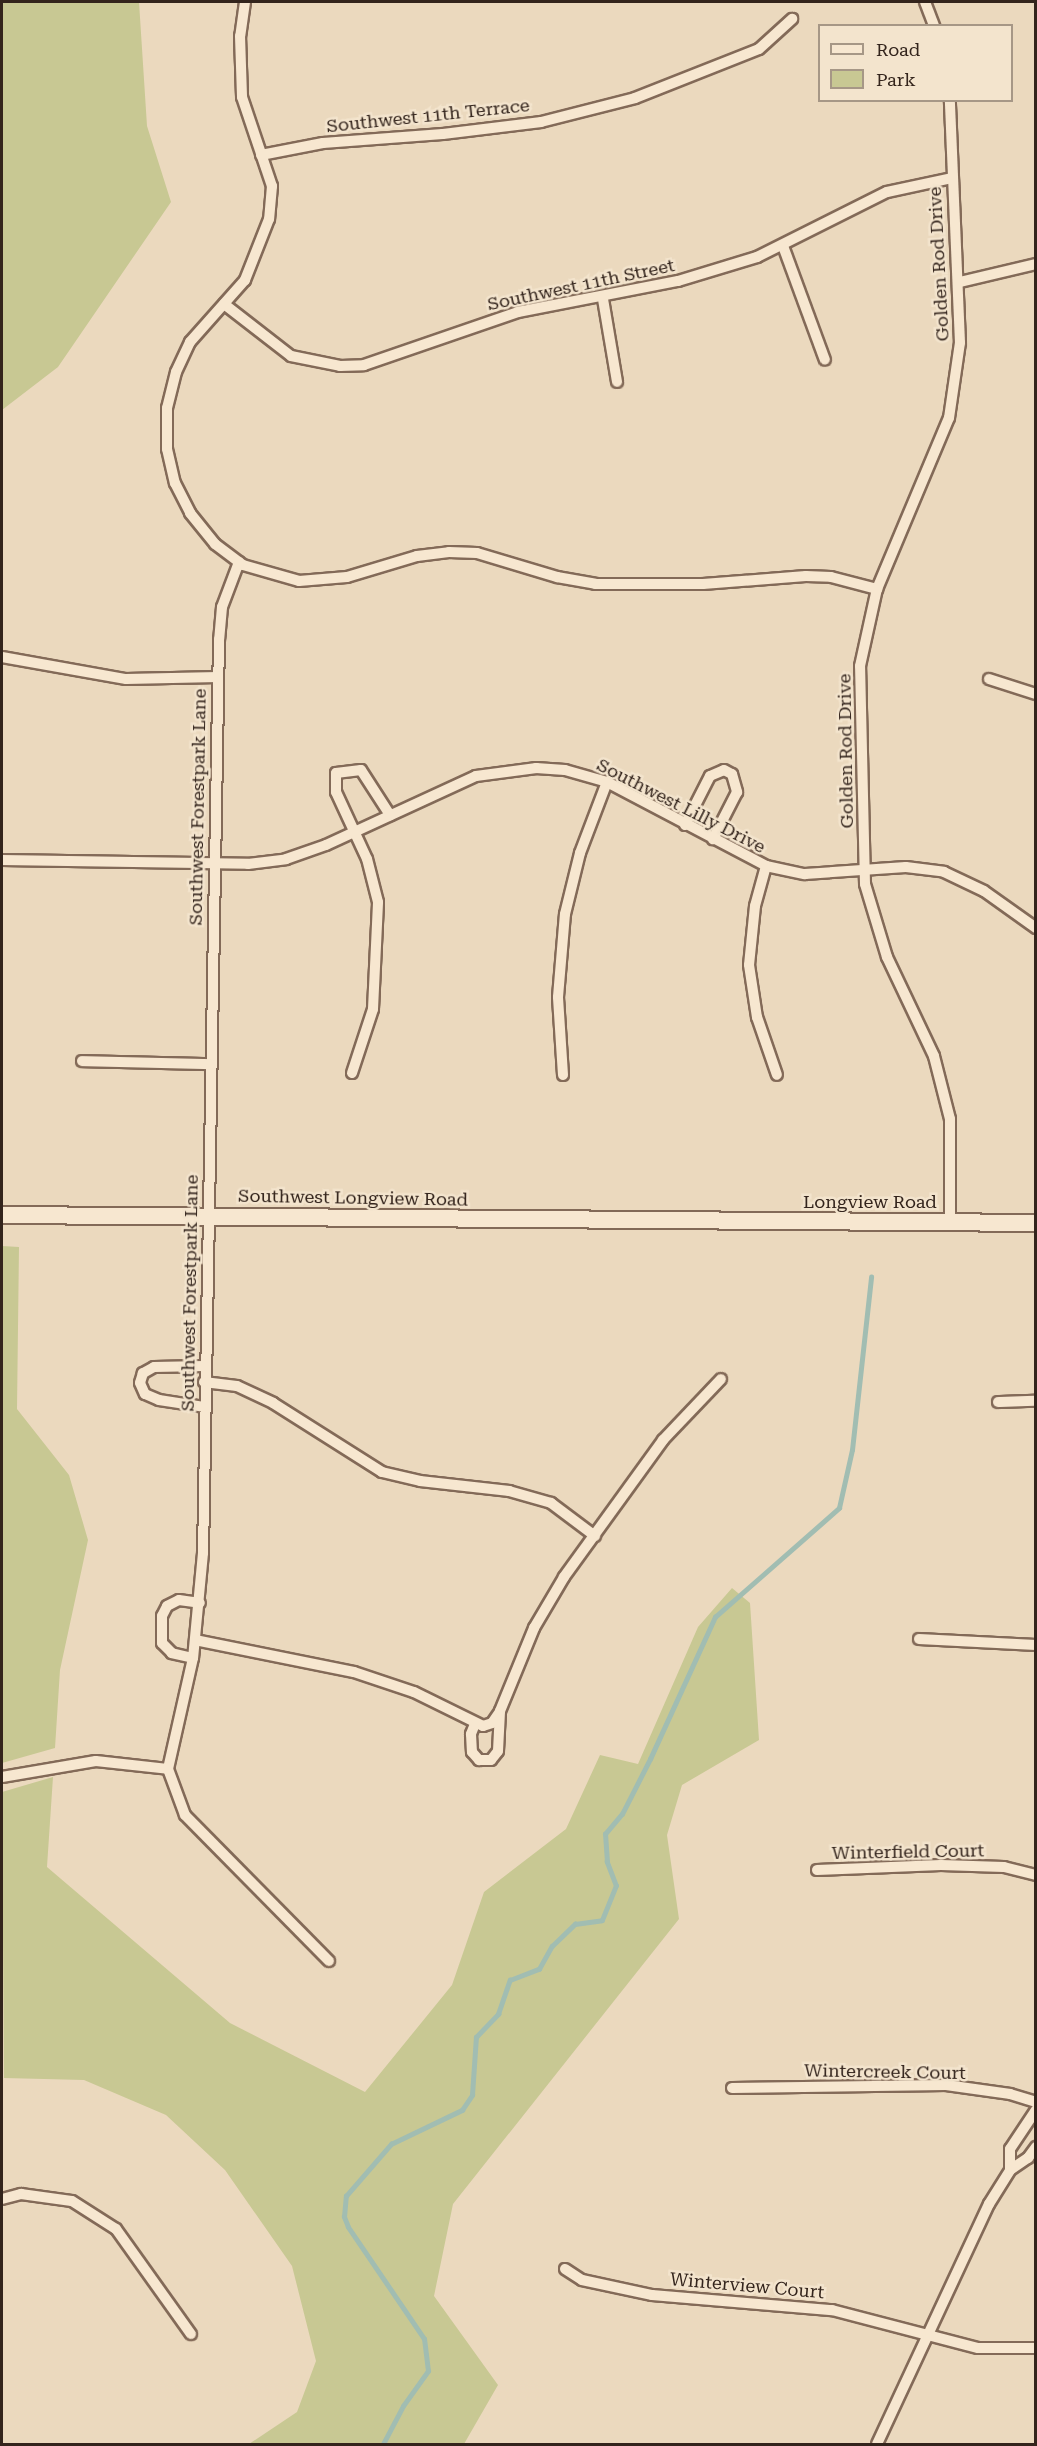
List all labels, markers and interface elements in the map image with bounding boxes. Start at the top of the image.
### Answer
legend [818,24,1013,102]
text: Road [876,39,920,60]
text: Park [876,69,916,90]
street label: Southwest 11th Terrace [325,95,531,137]
street label: Golden Rod Drive [924,186,954,342]
street label: Southwest 11th Street [485,255,677,315]
street label: Golden Rod Drive [834,673,858,829]
street label: Southwest Forestpark Lane [185,688,211,926]
street label: Southwest Lilly Drive [593,754,769,858]
street label: Southwest Forestpark Lane [177,1174,203,1412]
street label: Southwest Longview Road [238,1185,468,1211]
street label: Longview Road [803,1191,937,1213]
street label: Winterfield Court [832,1840,984,1864]
street label: Wintercreek Court [804,2060,966,2084]
street label: Winterview Court [669,2268,825,2304]

